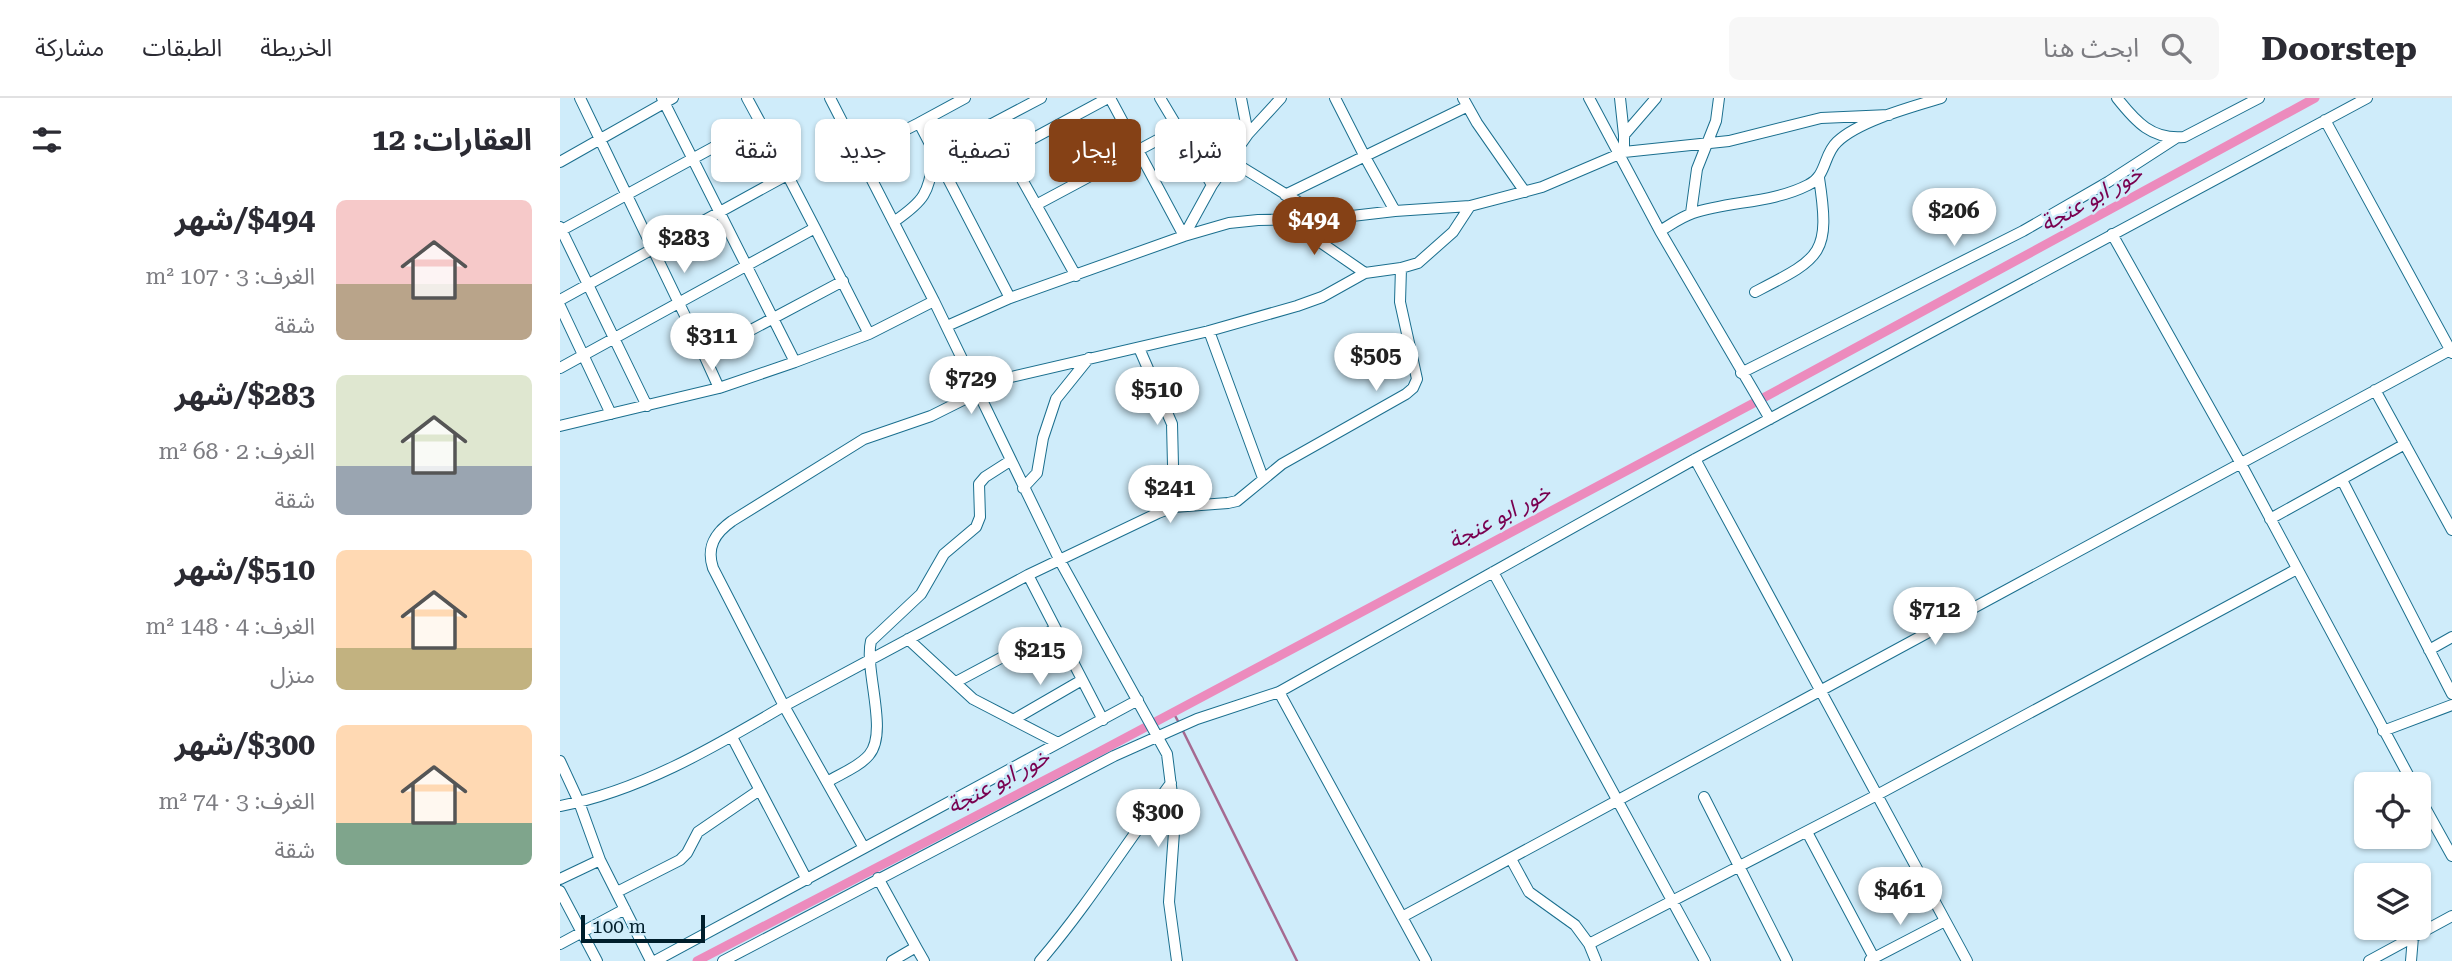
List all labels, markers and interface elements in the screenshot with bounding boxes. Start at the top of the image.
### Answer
search box [1729,17,2219,80]
icon: search [2157,29,2195,67]
text: Doorstep [2261,29,2417,68]
text: ابحث هنا [2043,33,2139,63]
text: مشاركة [35,34,104,62]
text: الطبقات [142,34,222,62]
text: الخريطة [260,34,332,62]
chip: شقة [711,119,801,182]
chip: جديد [815,119,910,182]
chip: تصفية [924,119,1035,182]
chip: إيجار [1049,119,1141,182]
chip: شراء [1155,119,1246,182]
icon: filters [28,121,66,159]
text: العقارات: 12 [372,122,532,157]
water label: خور ابو عنجة [2036,159,2147,237]
pin: $206 [1913,188,1995,248]
text: $206 [1928,197,1980,224]
pin: $494 [1273,198,1355,257]
text: $494/شهر [175,202,315,237]
text: $494 [1288,206,1340,233]
pin: $283 [643,216,725,275]
text: $283 [658,224,710,251]
icon: home [392,228,476,312]
text: الغرف: 3 · 107 m² [146,263,315,290]
text: شقة [274,312,315,339]
pin: $311 [671,314,753,373]
text: $311 [686,322,738,349]
pin: $505 [1335,334,1417,393]
text: $505 [1350,342,1402,369]
pin: $729 [930,356,1012,416]
text: $729 [945,365,997,392]
pin: $510 [1116,368,1198,427]
text: $510 [1131,376,1183,403]
text: $283/شهر [175,377,315,412]
icon: home [392,403,476,487]
text: الغرف: 2 · 68 m² [158,438,315,465]
pin: $241 [1129,466,1211,525]
text: $241 [1144,474,1196,501]
water label: خور ابو عنجة [1443,478,1556,555]
text: شقة [274,487,315,514]
text: $510/شهر [175,552,315,587]
icon: home [392,578,476,662]
pin: $712 [1894,588,1976,647]
text: $712 [1909,596,1961,623]
text: الغرف: 4 · 148 m² [146,613,315,640]
pin: $215 [999,628,1081,687]
text: $215 [1014,636,1066,663]
text: منزل [270,662,315,689]
text: $300/شهر [175,727,315,762]
water label: خور ابو عنجة [942,743,1055,820]
icon: home [392,753,476,837]
map controls [2354,772,2431,940]
button: locate [2354,772,2431,849]
text: الغرف: 3 · 74 m² [158,788,315,815]
pin: $300 [1117,790,1199,849]
text: $300 [1132,798,1184,825]
text: شقة [274,837,315,864]
button: layers [2354,863,2431,940]
pin: $461 [1859,868,1941,927]
text: $461 [1874,876,1926,903]
scale bar [581,912,705,944]
text: 100 m [592,915,646,938]

